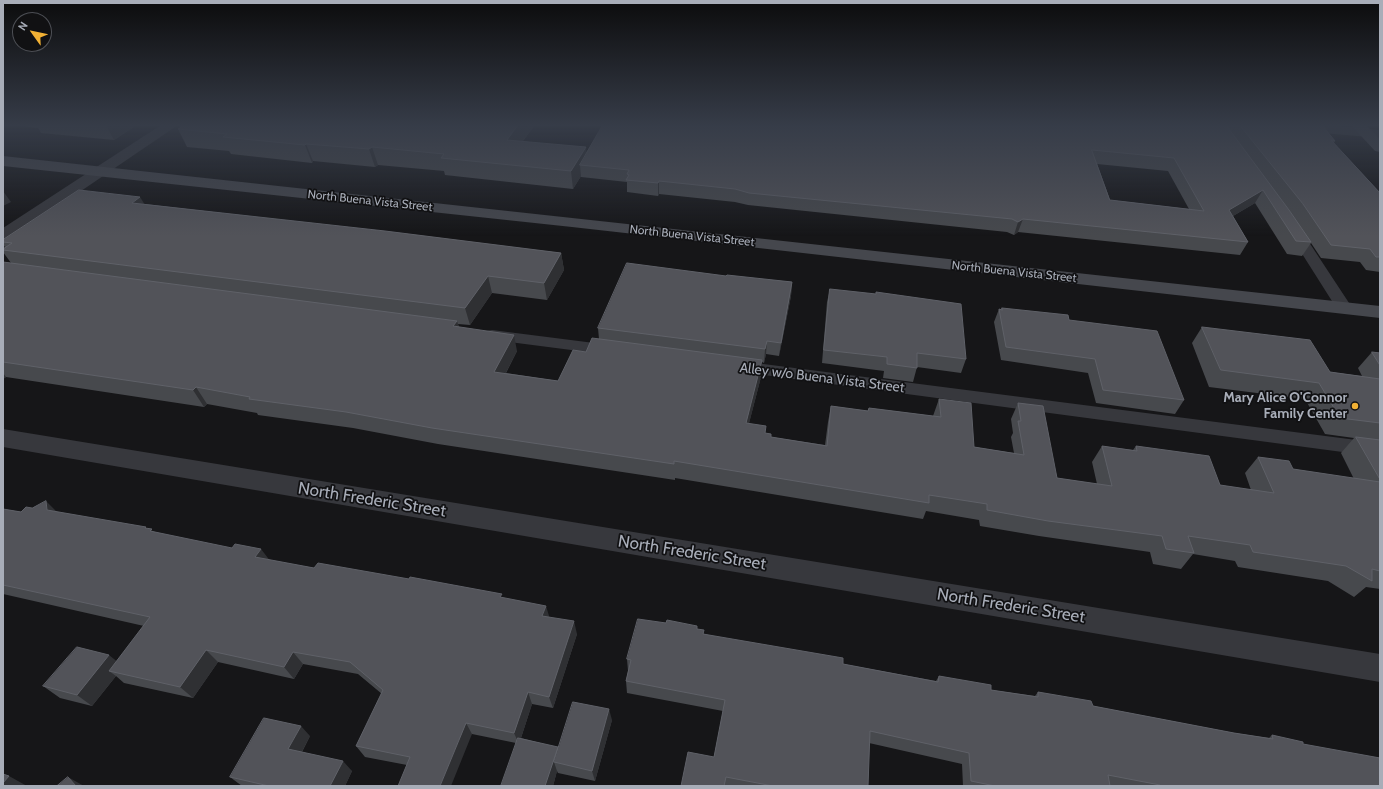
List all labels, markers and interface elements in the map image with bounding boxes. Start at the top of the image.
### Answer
north arrow [12,12,52,52]
text: N [15,19,31,33]
street label: North Buena Vista Street [307,187,433,215]
street label: North Buena Vista Street [629,222,755,250]
street label: North Buena Vista Street [951,258,1077,286]
street label: Alley w/o Buena Vista Street [739,360,905,396]
place label: Mary Alice O'Connor Family Center [1223,390,1347,422]
marker: Mary Alice O'Connor Family Center [1350,401,1360,411]
street label: North Frederic Street [297,478,447,522]
street label: North Frederic Street [617,531,767,575]
street label: North Frederic Street [936,584,1086,628]

